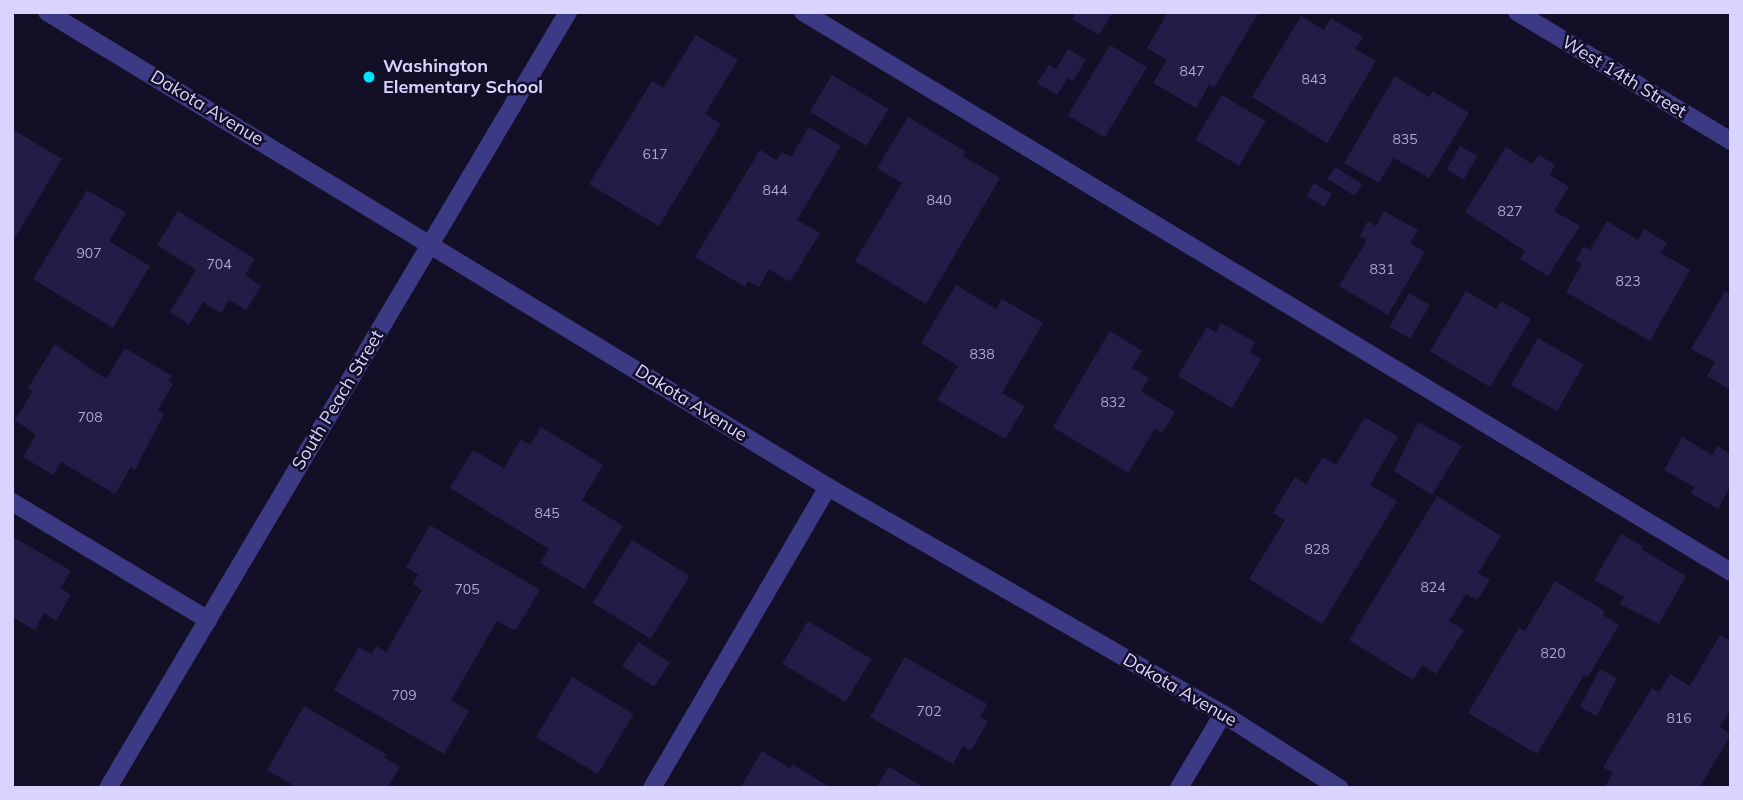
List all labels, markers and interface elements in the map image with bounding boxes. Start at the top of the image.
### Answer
street label: West 14th Street [1558,31,1690,123]
place label: Washington Elementary School [383,56,543,98]
house number: 847 [1179,63,1205,79]
street label: Dakota Avenue [147,66,267,150]
marker: Washington Elementary School [361,69,377,85]
house number: 843 [1301,71,1327,87]
house number: 835 [1392,131,1418,147]
house number: 617 [642,146,668,162]
house number: 844 [762,182,788,198]
house number: 840 [926,192,952,208]
house number: 827 [1497,203,1523,219]
house number: 907 [76,245,102,261]
house number: 704 [206,256,232,272]
house number: 831 [1369,261,1395,277]
house number: 823 [1615,273,1641,289]
street label: South Peach Street [288,326,388,474]
house number: 838 [969,346,995,362]
street label: Dakota Avenue [631,360,751,446]
house number: 832 [1100,394,1126,410]
house number: 708 [77,409,103,425]
house number: 845 [534,505,560,521]
house number: 828 [1304,541,1330,557]
house number: 824 [1420,579,1446,595]
house number: 705 [454,581,480,597]
house number: 820 [1540,645,1566,661]
street label: Dakota Avenue [1119,649,1241,731]
house number: 709 [391,687,417,703]
house number: 702 [916,703,942,719]
house number: 816 [1666,710,1692,726]

